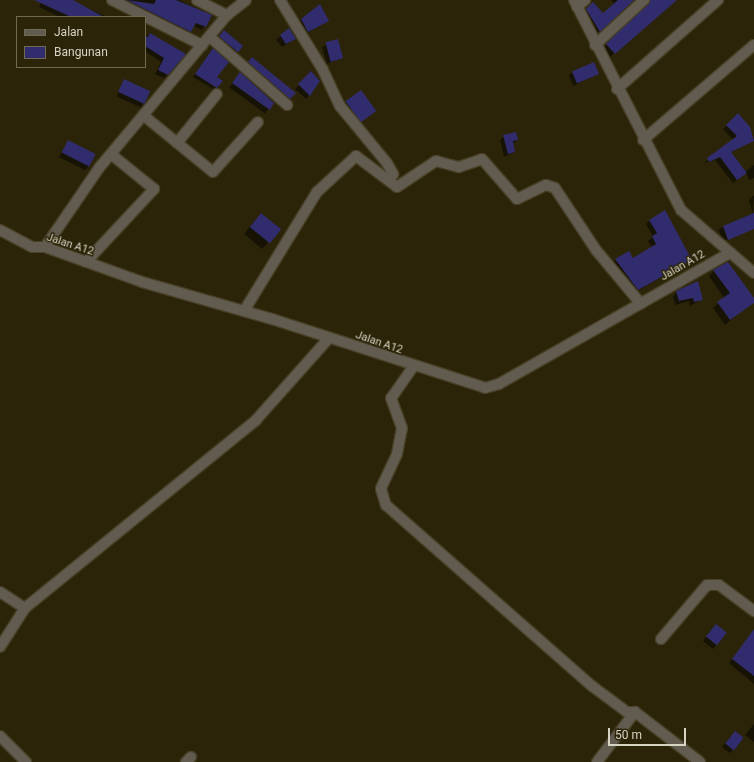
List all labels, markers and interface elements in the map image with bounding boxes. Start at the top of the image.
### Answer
legend [16,16,146,68]
text: Jalan [54,25,83,39]
text: Bangunan [54,45,108,59]
street label: Jalan A12 [45,231,95,259]
street label: Jalan A12 [658,248,708,284]
street label: Jalan A12 [354,329,404,357]
scale bar [610,720,688,746]
text: 50 m [615,728,642,742]

